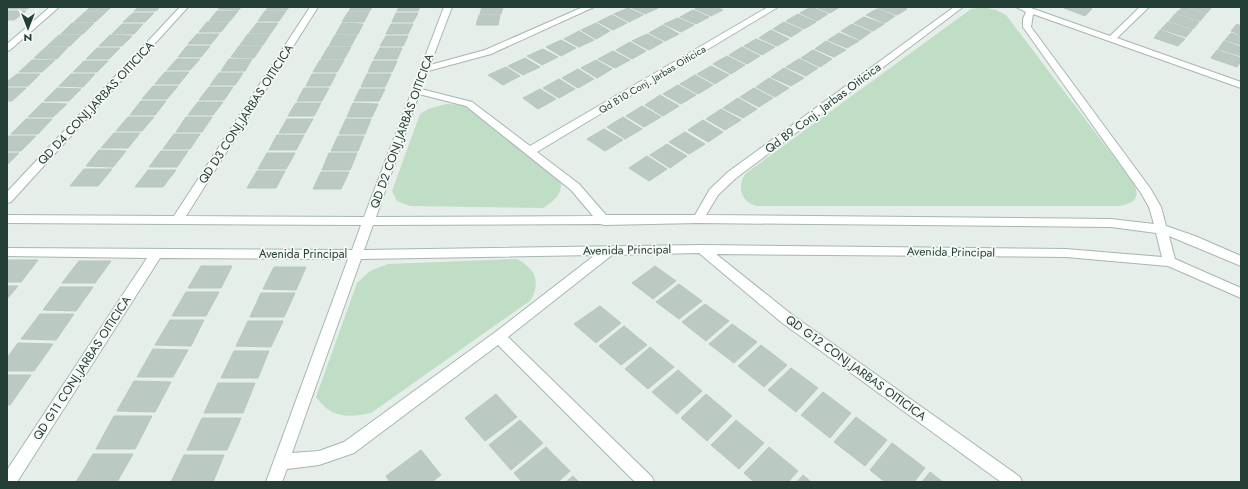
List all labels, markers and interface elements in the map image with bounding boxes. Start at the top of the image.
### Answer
north arrow [8,8,48,48]
text: N [24,30,32,46]
street label: QD D4 CONJ.JARBAS OITICICA [34,37,158,169]
street label: QD D3 CONJ.JARBAS OITICICA [194,41,298,187]
street label: Qd B10 Conj. Jarbas Oiticica [596,41,709,117]
street label: QD D2 CONJ.JARBAS OITICICA [366,51,438,211]
street label: Qd B9 Conj. Jarbas Oiticica [761,58,885,158]
street label: Avenida Principal [583,240,671,260]
street label: Avenida Principal [907,242,995,262]
street label: Avenida Principal [259,245,347,263]
street label: QD G11 CONJ.JARBAS OITICICA [29,292,136,444]
street label: QD G12 CONJ.JARBAS OITICICA [782,311,930,425]

